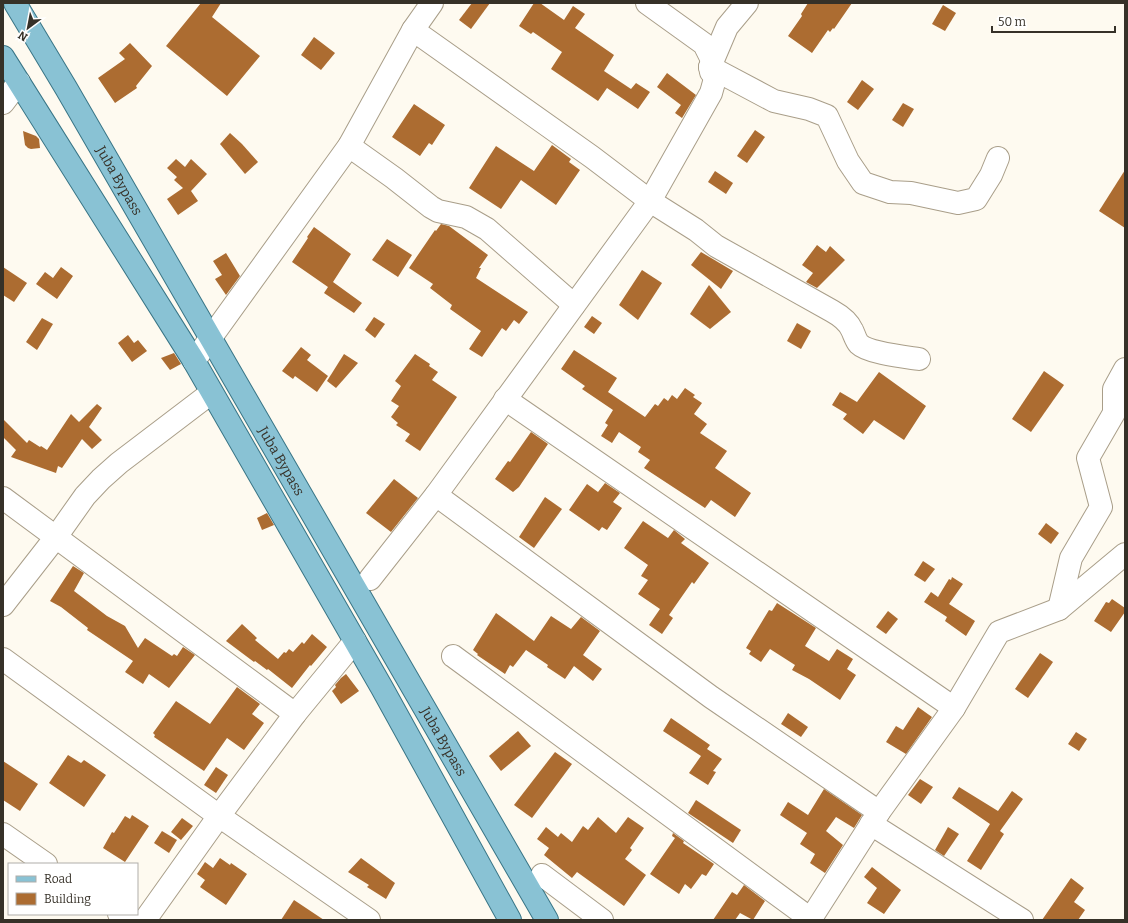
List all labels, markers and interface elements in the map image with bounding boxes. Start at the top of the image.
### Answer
north arrow [8,8,48,48]
scale bar [992,8,1115,34]
text: 50 m [998,15,1027,29]
text: N [15,28,30,44]
street label: Juba Bypass [92,142,146,218]
street label: Juba Bypass [254,422,308,499]
street label: Juba Bypass [417,703,470,779]
legend [8,863,138,915]
text: Road [44,872,72,886]
text: Building [44,892,91,906]

